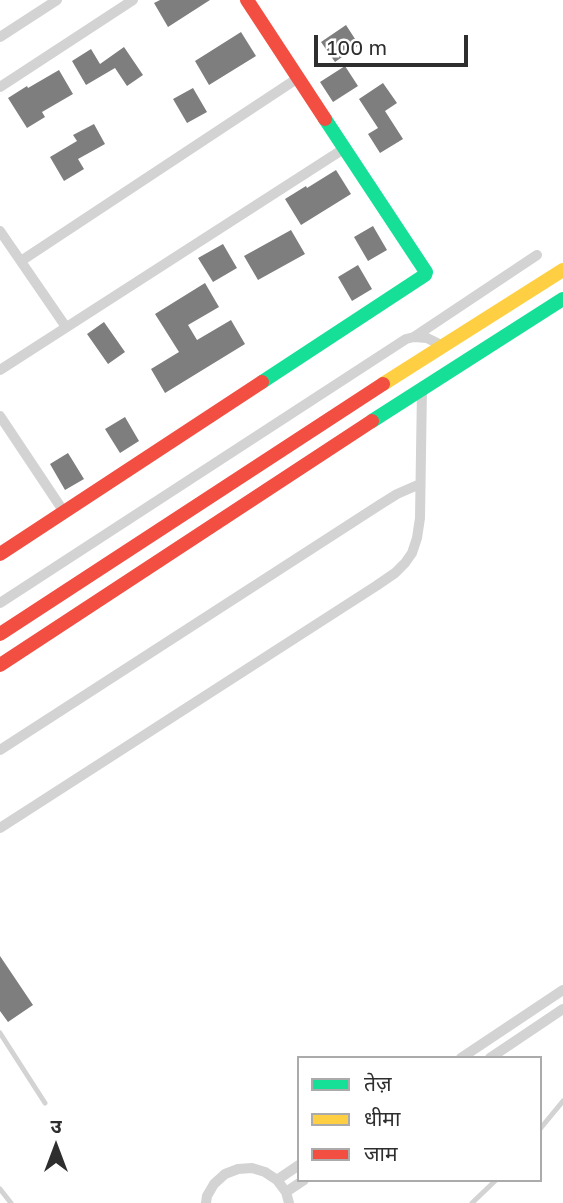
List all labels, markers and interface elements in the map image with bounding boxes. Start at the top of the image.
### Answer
scale bar [318,21,472,65]
text: 100 m [327,34,387,60]
legend [297,1056,542,1182]
text: तेज़ [364,1070,392,1096]
text: धीमा [364,1105,400,1131]
north arrow [21,1112,91,1182]
text: उ [50,1114,62,1137]
text: जाम [364,1140,398,1166]

